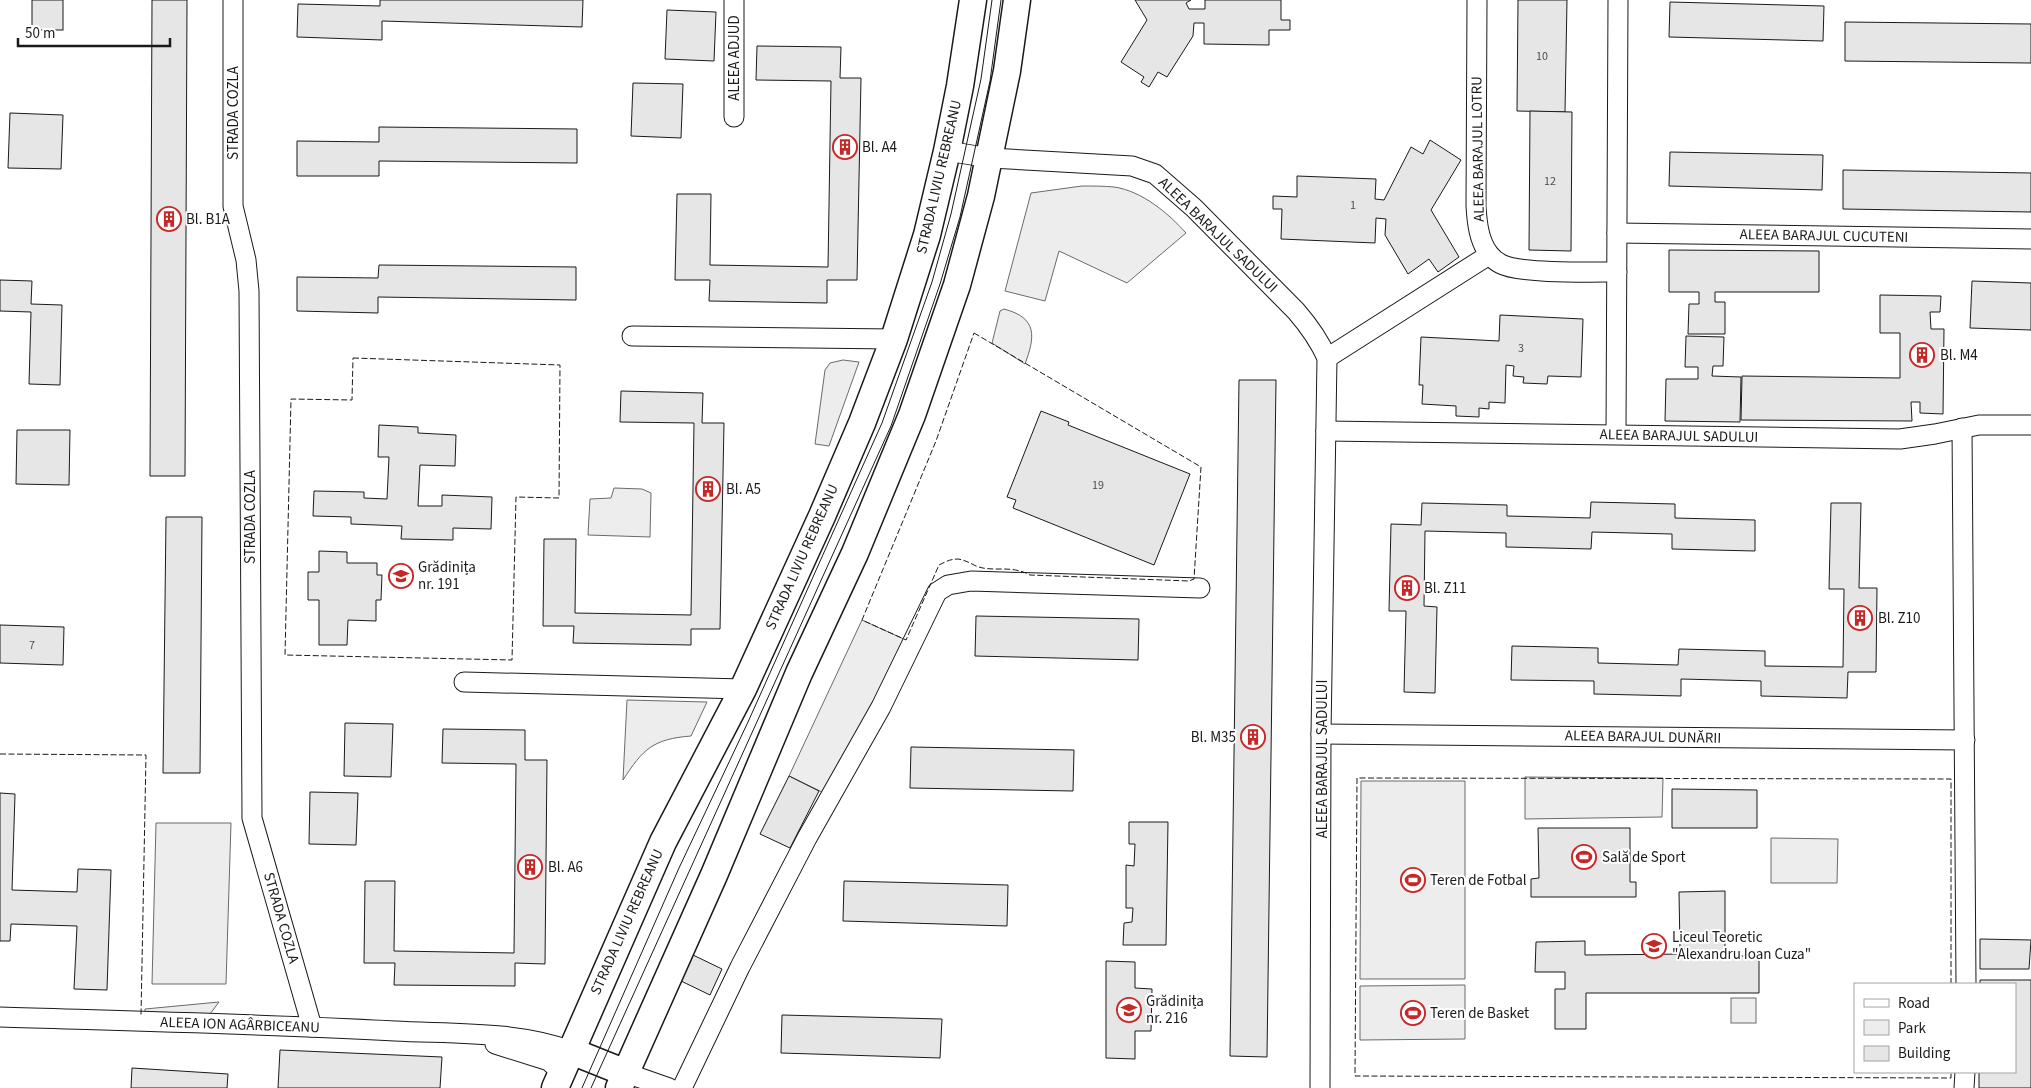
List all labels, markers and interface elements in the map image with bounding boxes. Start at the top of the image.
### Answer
scale bar [18,15,170,47]
street label: ALEEA ADJUD [724,15,745,101]
text: 50 m [25,23,55,44]
house number: 10 [1536,48,1548,65]
street label: STRADA COZLA [223,65,244,160]
street label: ALEEA BARAJUL LOTRU [1466,76,1490,222]
street label: STRADA LIVIU REBREANU [911,98,967,256]
building icon: Bl. A4 [832,134,858,160]
place label: Bl. A4 [862,137,898,158]
street label: ALEEA BARAJUL SADULUI [1154,172,1282,298]
house number: 12 [1544,173,1556,190]
house number: 1 [1350,197,1356,214]
building icon: Bl. B1A [156,206,182,232]
place label: Bl. B1A [186,209,231,230]
street label: ALEEA BARAJUL CUCUTENI [1739,224,1909,248]
house number: 3 [1518,340,1524,357]
building icon: Bl. M4 [1909,342,1935,368]
place label: Bl. M4 [1940,345,1978,366]
street label: ALEEA BARAJUL SADULUI [1599,424,1759,448]
street label: STRADA COZLA [240,469,261,564]
building icon: Bl. A5 [695,476,721,502]
house number: 19 [1092,477,1104,494]
place label: Bl. A5 [726,479,761,500]
street label: STRADA LIVIU REBREANU [760,481,844,633]
place label: Grădinița nr. 191 [418,557,476,595]
school or university icon: Grădinița nr. 191 [388,563,414,589]
building icon: Bl. Z11 [1394,575,1420,601]
place label: Bl. Z11 [1424,578,1466,599]
building icon: Bl. Z10 [1847,605,1873,631]
place label: Bl. Z10 [1878,608,1920,629]
house number: 7 [29,637,35,654]
street label: ALEEA BARAJUL SADULUI [1312,680,1333,838]
building icon: Bl. M35 [1240,724,1266,750]
street label: ALEEA BARAJUL DUNĂRII [1565,725,1721,749]
place label: Bl. M35 [1191,727,1236,748]
sports icon: Sală de Sport [1571,844,1597,870]
street label: STRADA LIVIU REBREANU [585,846,669,998]
place label: Sală de Sport [1602,847,1685,868]
building icon: Bl. A6 [517,854,543,880]
place label: Bl. A6 [548,857,583,878]
sports icon: Teren de Fotbal [1400,867,1426,893]
street label: STRADA COZLA [258,870,304,967]
place label: Teren de Fotbal [1430,870,1527,891]
place label: Liceul Teoretic "Alexandru Ioan Cuza" [1672,927,1811,965]
school or university icon: Liceul Teoretic "Alexandru Ioan Cuza" [1641,933,1667,959]
legend [1854,983,2016,1073]
place label: Grădinița nr. 216 [1146,991,1204,1029]
text: Road [1898,993,1930,1014]
school or university icon: Grădinița nr. 216 [1116,997,1142,1023]
sports icon: Teren de Basket [1400,1000,1426,1026]
place label: Teren de Basket [1430,1003,1529,1024]
street label: ALEEA ION AGÂRBICEANU [160,1012,320,1038]
text: Park [1898,1018,1927,1039]
text: Building [1898,1043,1951,1064]

